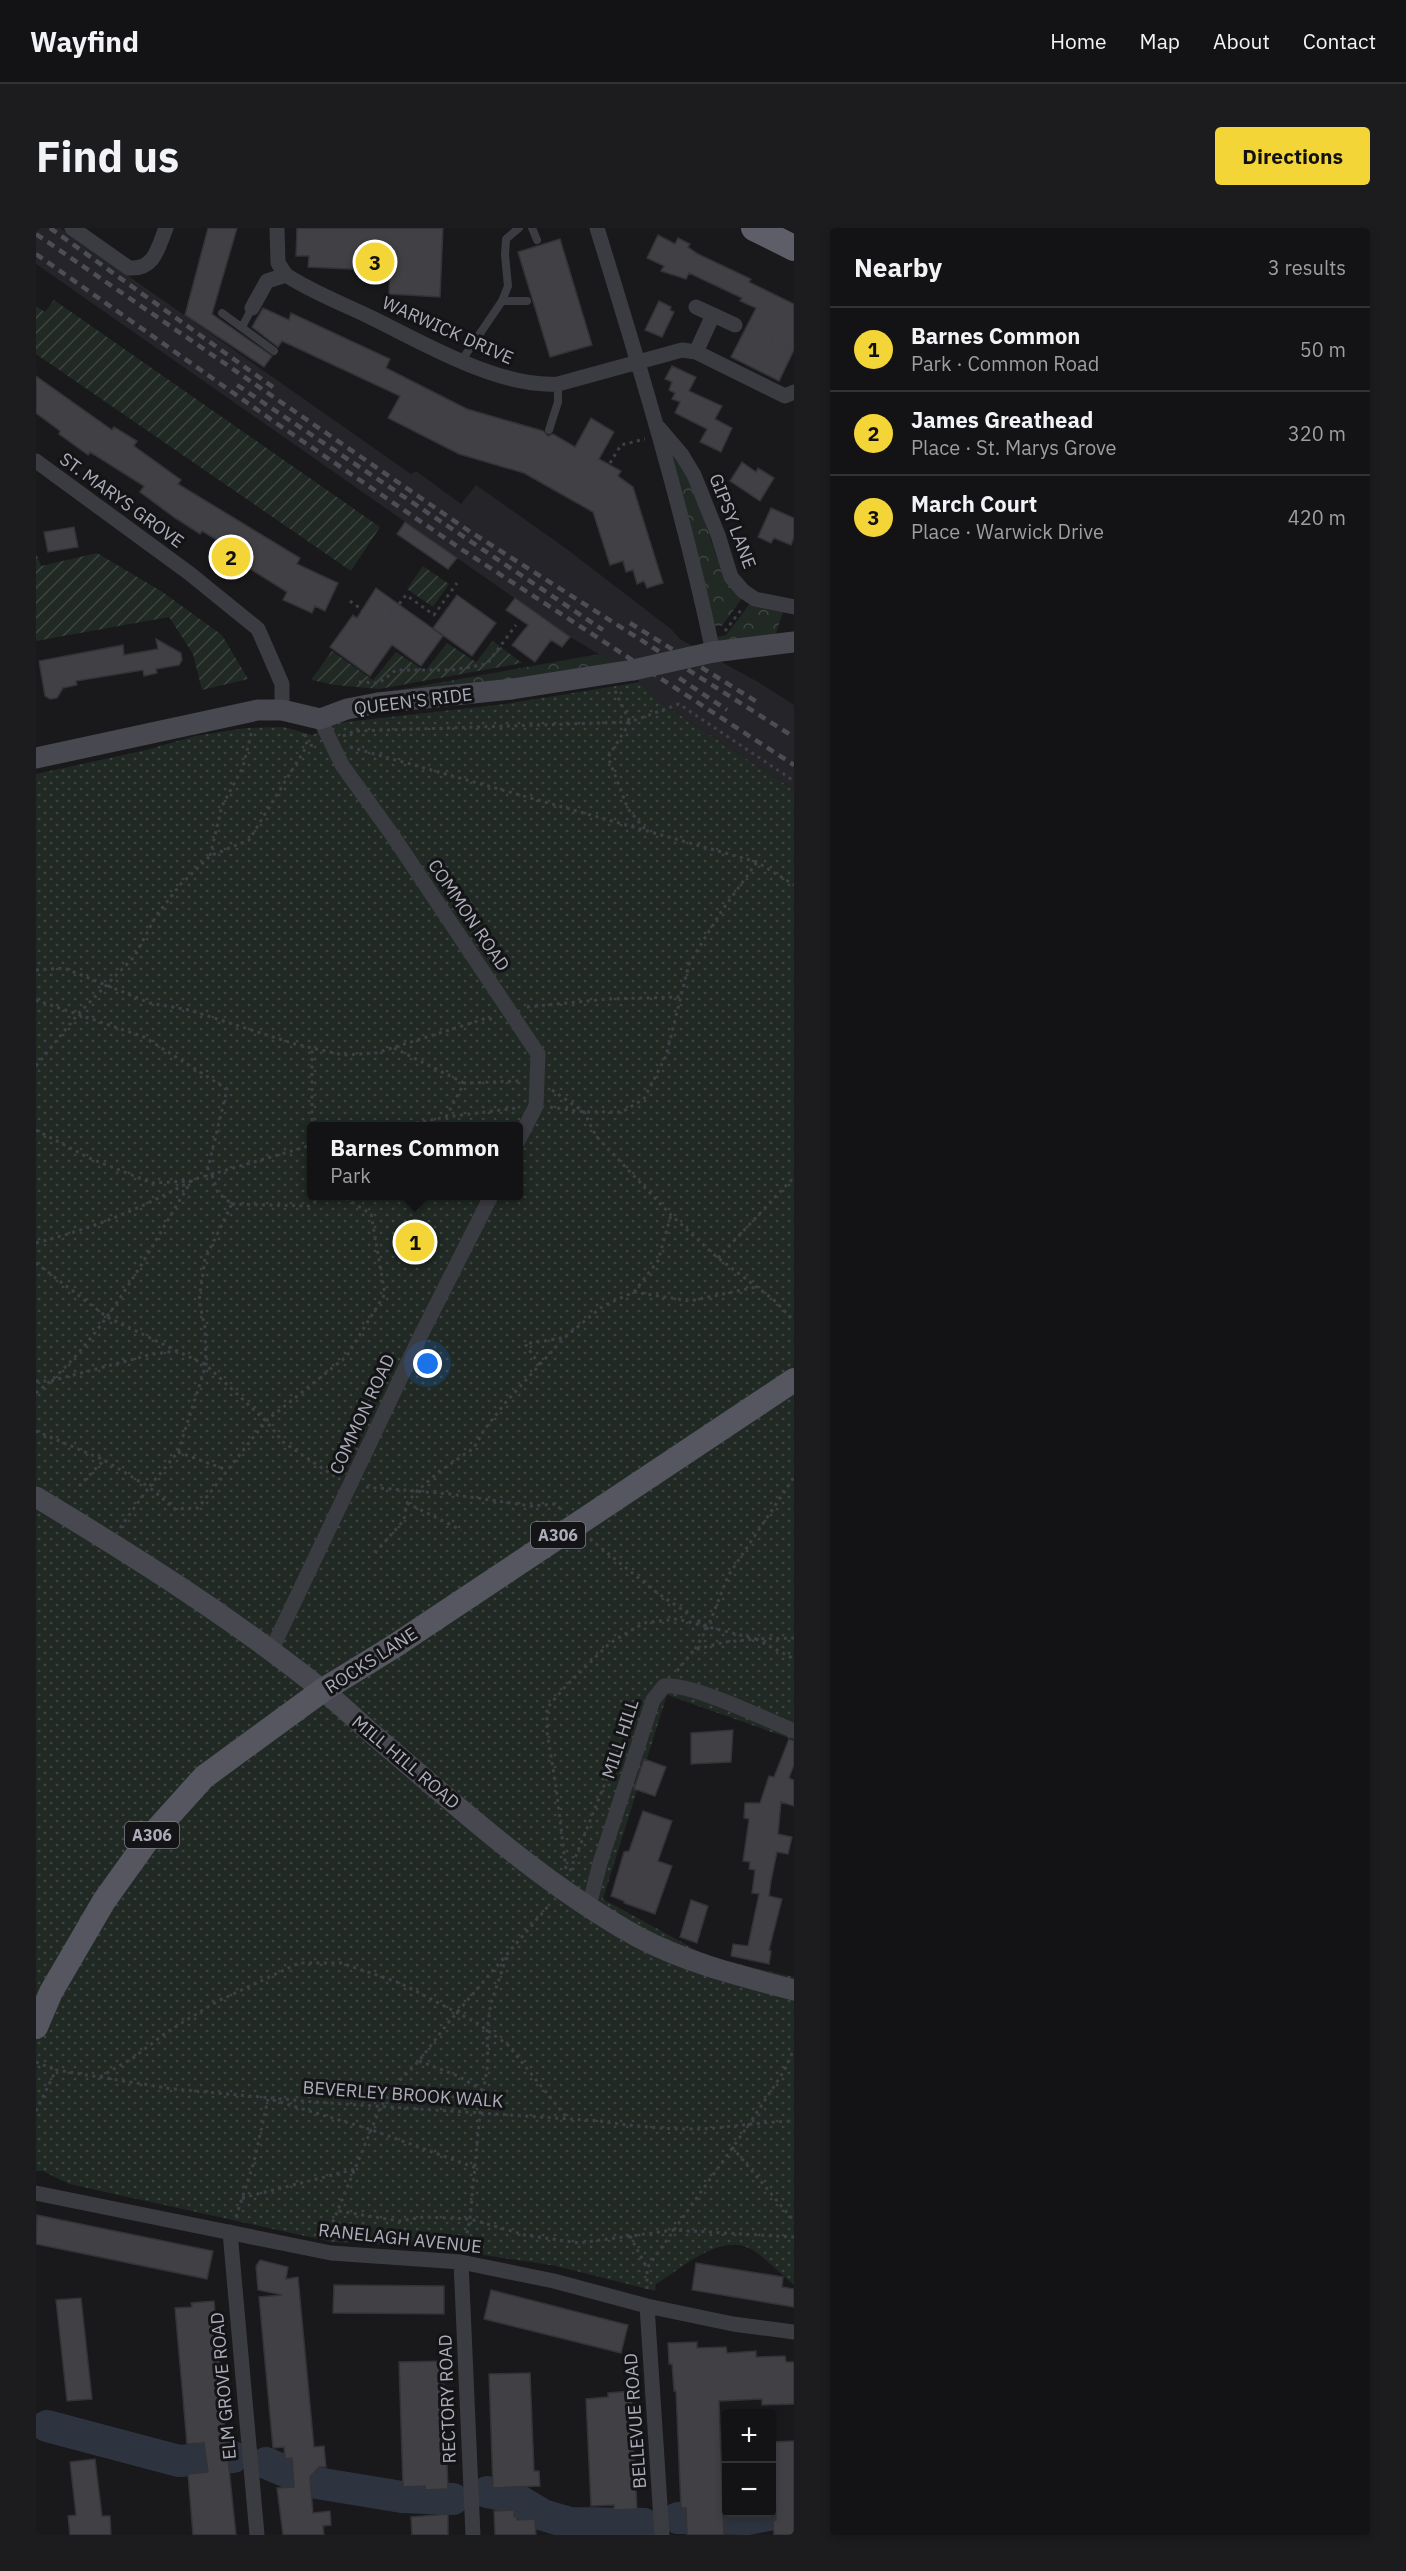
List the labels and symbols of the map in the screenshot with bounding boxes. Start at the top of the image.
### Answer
pin: 3 [356,240,394,285]
street label: WARWICK DRIVE [379,291,517,369]
street label: ST. MARYS GROVE [55,447,189,553]
street label: GIPSY LANE [704,470,762,572]
pin: 2 [212,534,250,580]
street label: QUEEN'S RIDE [353,682,473,720]
street label: COMMON ROAD [423,855,515,975]
pin: 1 [396,1220,434,1264]
your location [413,1349,442,1378]
street label: COMMON ROAD [324,1350,400,1478]
road number: A306 [531,1522,585,1548]
street label: ROCKS LANE [321,1622,421,1698]
street label: MILL HILL [596,1696,644,1782]
street label: MILL HILL ROAD [347,1710,465,1814]
road number: A306 [125,1822,179,1848]
street label: BEVERLEY BROOK WALK [302,2076,505,2113]
street label: RANELAGH AVENUE [317,2218,483,2258]
street label: ELM GROVE ROAD [205,2311,241,2461]
street label: RECTORY ROAD [433,2334,461,2464]
street label: BELLEVUE ROAD [619,2352,651,2490]

